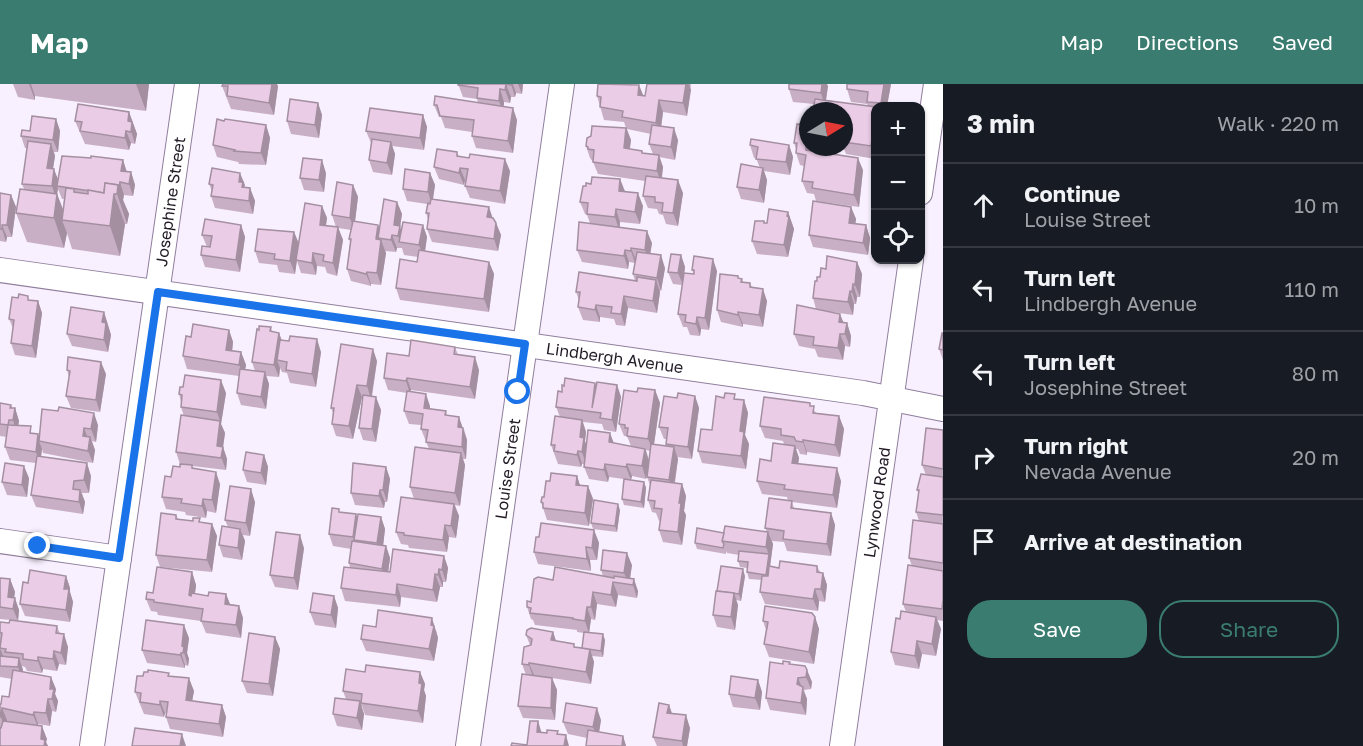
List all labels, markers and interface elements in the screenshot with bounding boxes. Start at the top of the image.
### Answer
text: Map [30,26,88,59]
text: Map [1060,29,1103,55]
text: Directions [1136,29,1239,55]
text: Saved [1272,29,1333,55]
north arrow [799,102,853,156]
map controls [871,102,925,264]
button: + [871,102,925,156]
text: 3 min [967,108,1035,139]
text: Walk · 220 m [1217,111,1339,135]
street label: Josephine Street [151,135,189,268]
button: − [871,156,925,210]
text: Continue [1024,180,1120,207]
icon: ahead [967,189,1000,222]
text: 10 m [1294,193,1339,217]
text: Louise Street [1024,207,1151,231]
button: locate [871,210,925,264]
text: Turn left [1024,264,1115,291]
icon: left [967,273,1000,306]
text: 110 m [1285,277,1339,301]
text: Lindbergh Avenue [1024,291,1197,315]
street label: Lindbergh Avenue [545,338,685,377]
text: Turn left [1024,348,1115,375]
icon: left [967,357,1000,390]
text: 80 m [1292,361,1339,385]
text: Josephine Street [1024,375,1187,399]
route start [504,378,530,404]
street label: Louise Street [490,417,524,521]
text: Turn right [1024,432,1128,459]
icon: right [967,441,1000,474]
text: 20 m [1292,445,1339,469]
street label: Lynwood Road [859,446,894,559]
text: Nevada Avenue [1024,459,1172,483]
icon: arrive [967,525,1000,558]
text: Arrive at destination [1024,528,1242,555]
route end [24,532,50,558]
button: Save [967,600,1147,658]
button: Share [1159,600,1339,658]

